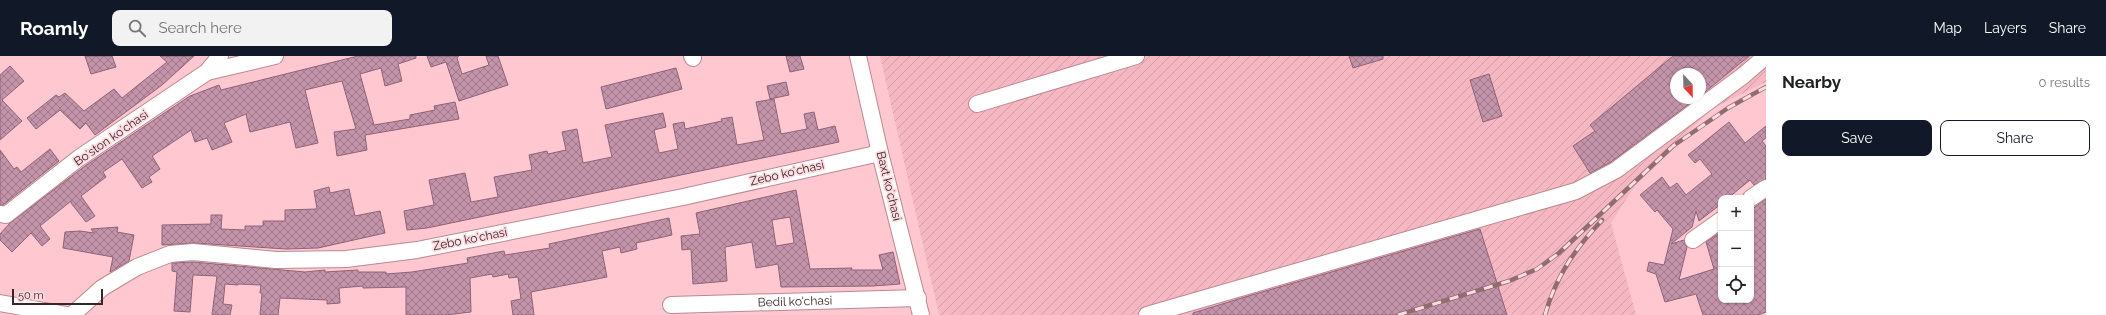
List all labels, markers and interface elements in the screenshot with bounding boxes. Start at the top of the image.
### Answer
search box [112,10,392,46]
text: Roamly [20,17,88,39]
icon: search [126,17,148,39]
text: Search here [158,19,242,37]
text: Map [1934,20,1962,36]
text: Layers [1984,20,2027,36]
text: Share [2049,20,2086,36]
north arrow [1670,68,1706,104]
text: Nearby [1782,72,1841,92]
text: 0 results [2039,75,2090,90]
street label: Boʻston koʻchasi [71,107,151,169]
button: Save [1782,120,1932,156]
button: Share [1940,120,2090,156]
street label: Baxt koʻchasi [874,150,904,222]
street label: Zebo koʻchasi [749,158,825,188]
map controls [1718,195,1754,303]
button: + [1718,195,1754,231]
street label: Zebo koʻchasi [432,225,508,253]
button: − [1718,231,1754,267]
button: locate [1718,267,1754,303]
scale bar [12,287,103,306]
text: 50 m [18,289,44,302]
street label: Bedil ko'chasi [757,293,832,310]

